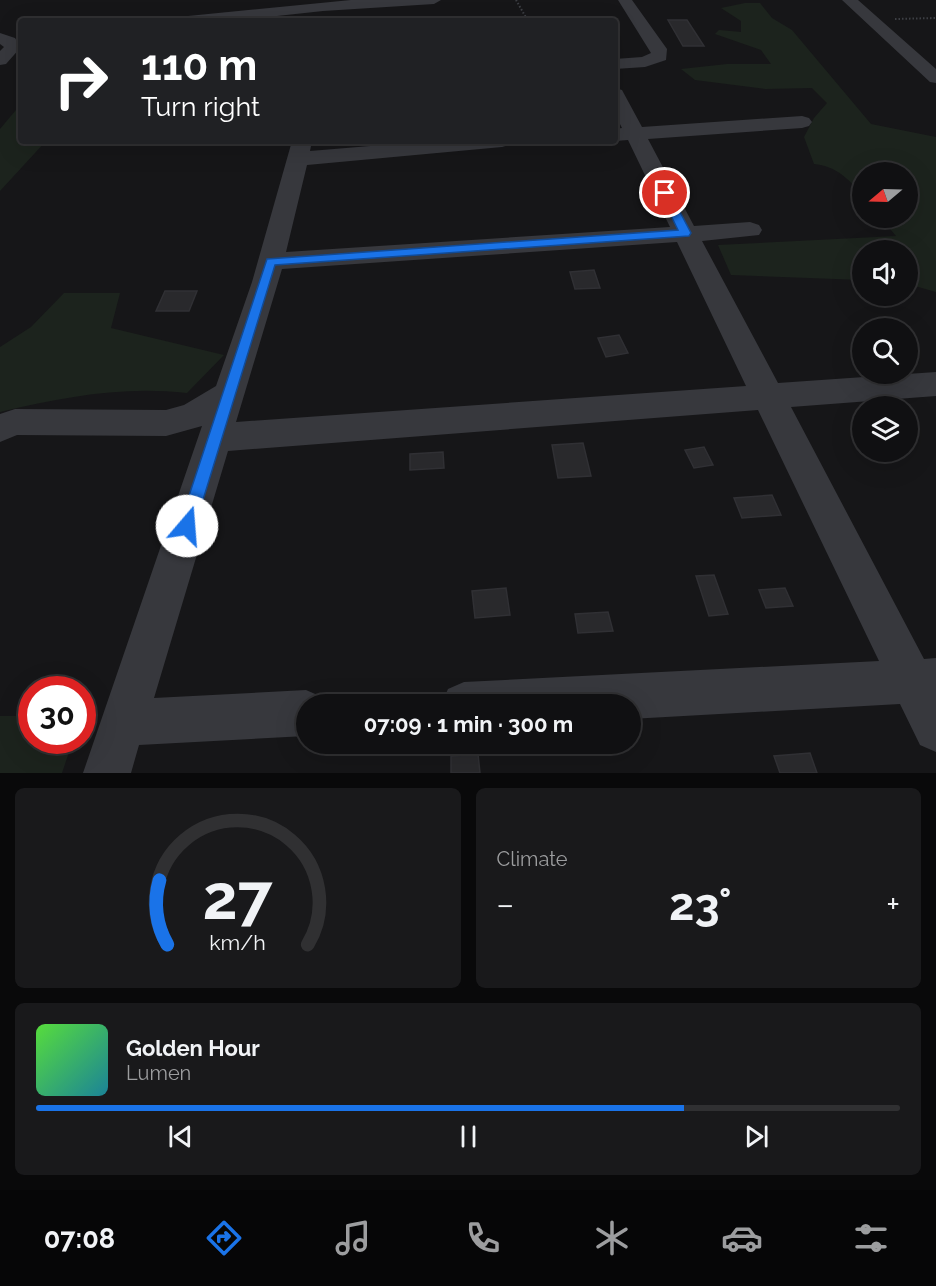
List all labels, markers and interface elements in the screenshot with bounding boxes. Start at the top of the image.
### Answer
text: 110 m [141,41,257,90]
icon: right [42,42,120,120]
text: Turn right [141,91,260,122]
north arrow [852,162,918,228]
map controls [852,162,918,462]
pin [639,167,690,218]
icon: arrive [648,176,681,209]
button: sound [852,240,918,306]
button: search [852,318,918,384]
button: layers [852,396,918,462]
position arrow [155,494,219,558]
speed limit sign: 30 [18,676,96,754]
text: 07:09 · 1 min · 300 m [364,711,573,737]
text: Climate [497,847,568,871]
text: 27 [203,860,274,934]
text: 23° [669,878,732,931]
text: − [497,885,514,924]
text: + [886,885,900,924]
text: km/h [209,930,266,955]
text: Golden Hour [126,1035,260,1061]
text: Lumen [126,1061,191,1085]
icon: previous [164,1120,197,1153]
icon: pause [452,1120,485,1153]
icon: next [740,1120,773,1153]
icon: directions [203,1217,245,1259]
icon: music [332,1217,374,1259]
icon: phone [462,1217,504,1259]
icon: climate [591,1217,633,1259]
icon: car [721,1217,763,1259]
icon: filters [850,1217,892,1259]
text: 07:08 [44,1223,115,1254]

